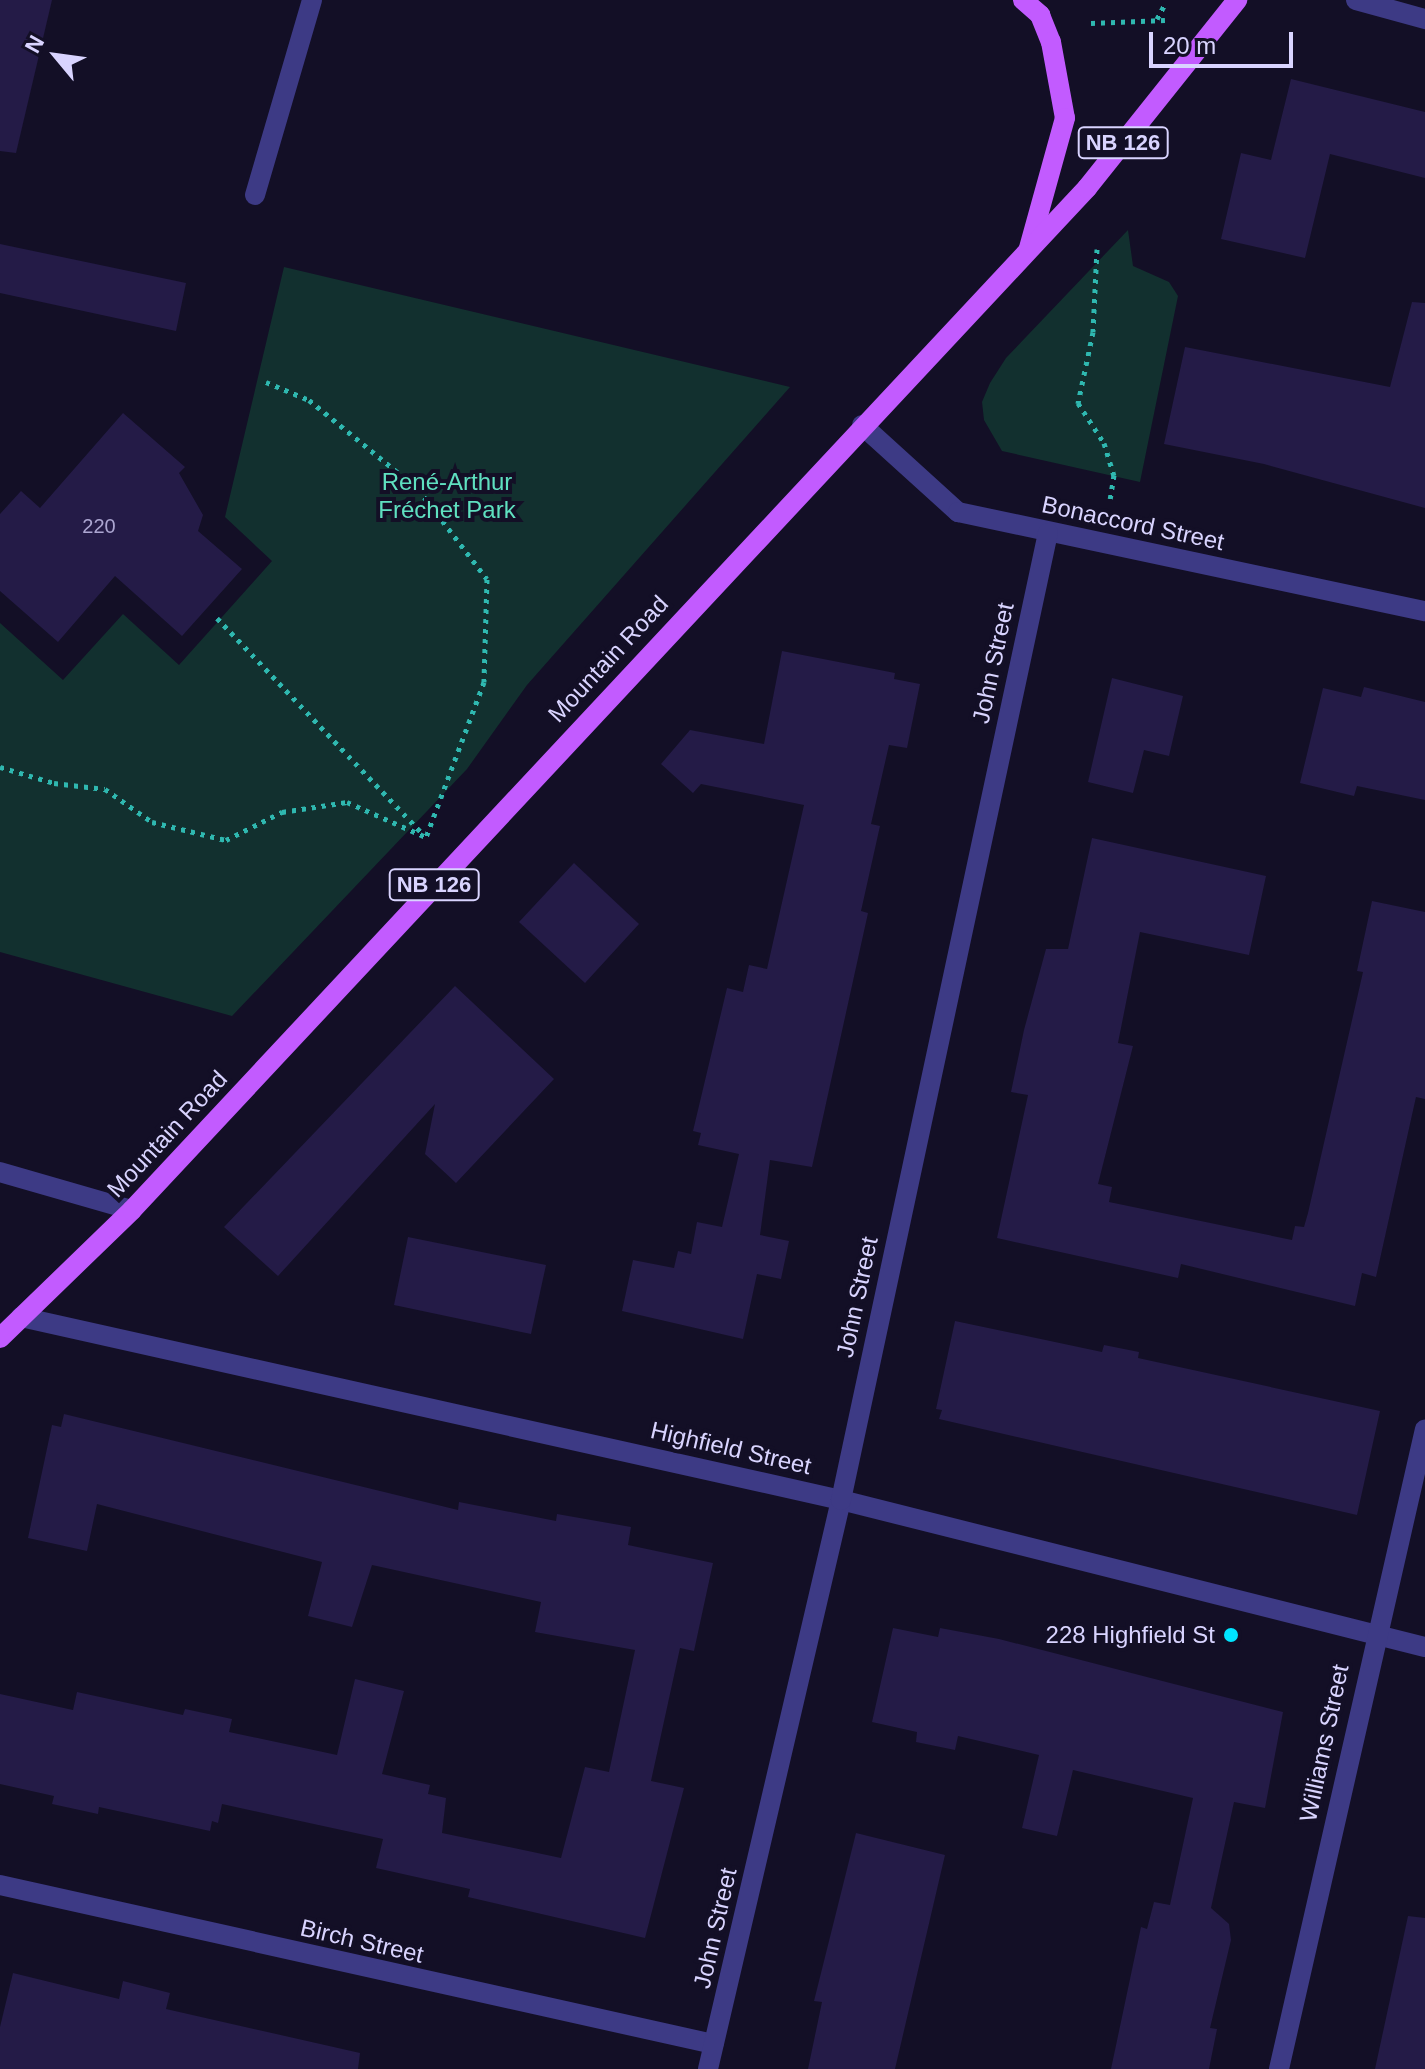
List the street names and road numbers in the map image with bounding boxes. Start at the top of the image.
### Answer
road number: NB 126 [1077,125,1169,161]
street label: Bonaccord Street [1039,490,1227,556]
street label: Mountain Road [542,590,674,728]
street label: John Street [966,600,1020,726]
road number: NB 126 [388,867,480,903]
street label: Mountain Road [101,1065,233,1203]
street label: John Street [830,1234,884,1360]
street label: Highfield Street [648,1416,814,1480]
street label: Williams Street [1293,1662,1355,1824]
street label: John Street [687,1865,743,1991]
street label: Birch Street [298,1913,426,1969]

